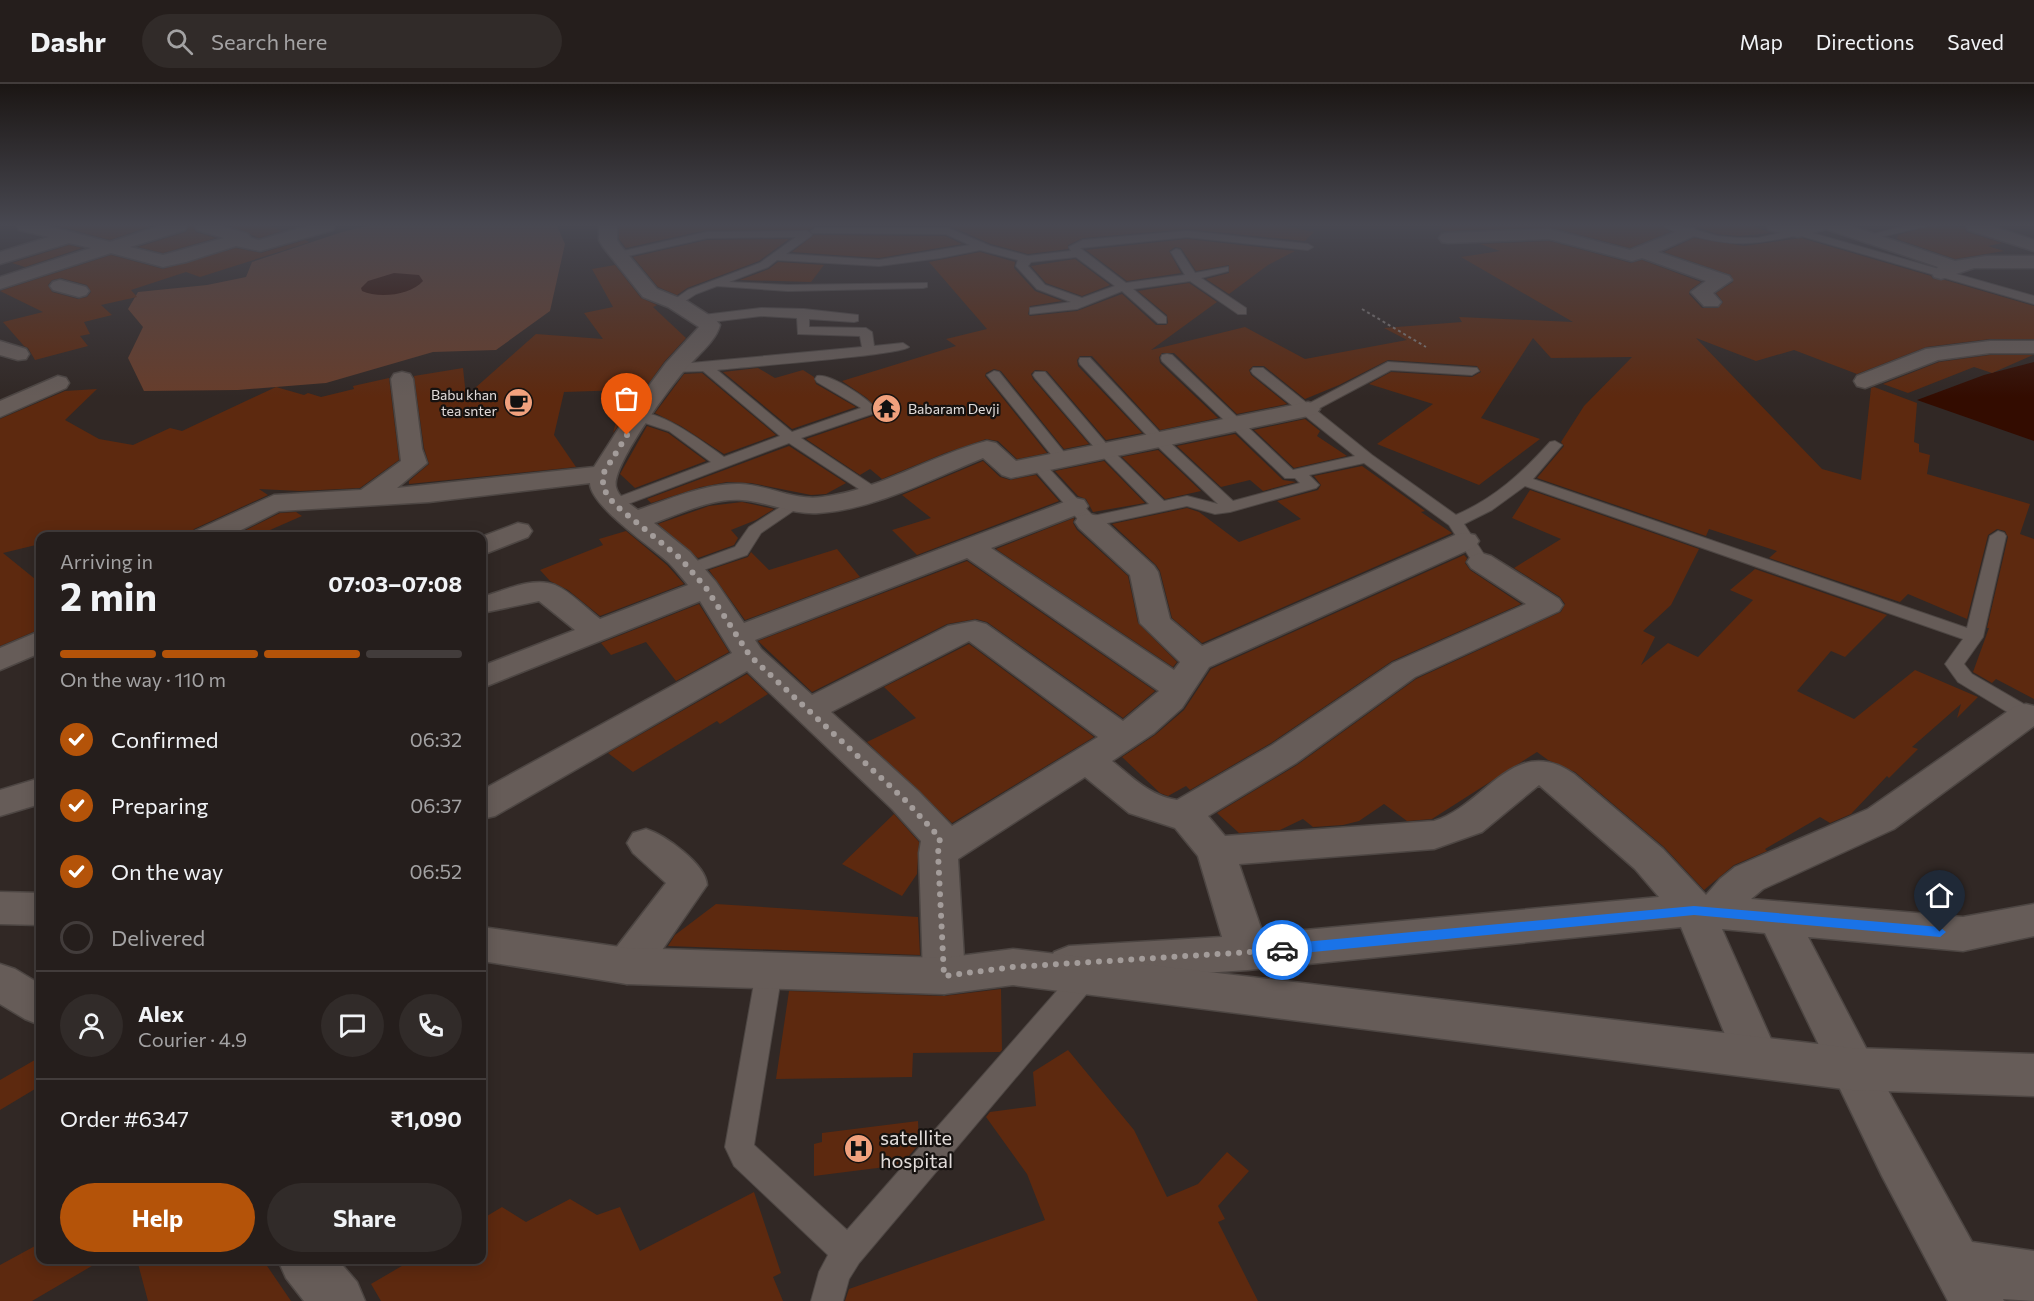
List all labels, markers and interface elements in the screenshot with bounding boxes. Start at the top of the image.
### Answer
search box [142,14,562,68]
text: Dashr [30,24,106,58]
icon: search [163,25,196,58]
text: Search here [211,28,327,55]
text: Map [1740,29,1783,54]
text: Directions [1816,29,1914,54]
text: Saved [1947,29,2004,54]
pin [601,373,652,435]
icon: bag [610,382,643,415]
place label: Babu khan tea snter [431,386,497,419]
cafe icon: Babu khan tea snter [502,387,534,419]
temple icon: Babaram Devji [871,393,903,425]
place label: Babaram Devji [908,400,1000,417]
text: Arriving in [60,549,153,573]
text: 07:03–07:08 [328,570,462,597]
text: 2 min [60,571,157,619]
text: On the way · 110 m [60,667,226,691]
icon: check [60,723,93,756]
text: Confirmed [111,726,218,753]
text: 06:32 [410,727,462,751]
icon: check [60,789,93,822]
text: Preparing [111,792,208,819]
text: 06:37 [410,793,462,817]
icon: check [60,855,93,888]
text: On the way [111,858,223,885]
text: 06:52 [410,859,462,883]
pin [1914,870,1965,932]
icon: home [1923,879,1956,912]
courier [1252,920,1312,980]
text: Delivered [111,924,205,951]
icon: car [1266,934,1299,967]
button: person [60,994,123,1057]
button: chat [321,994,384,1057]
button: phone [399,994,462,1057]
text: Alex [138,1000,184,1027]
text: Courier · 4.9 [138,1027,247,1051]
text: Order #6347 [60,1105,189,1132]
text: ₹1,090 [390,1105,462,1132]
place label: satellite hospital [880,1125,953,1172]
hospital icon: satellite hospital [843,1133,875,1165]
button: Help [60,1183,255,1252]
button: Share [267,1183,462,1252]

